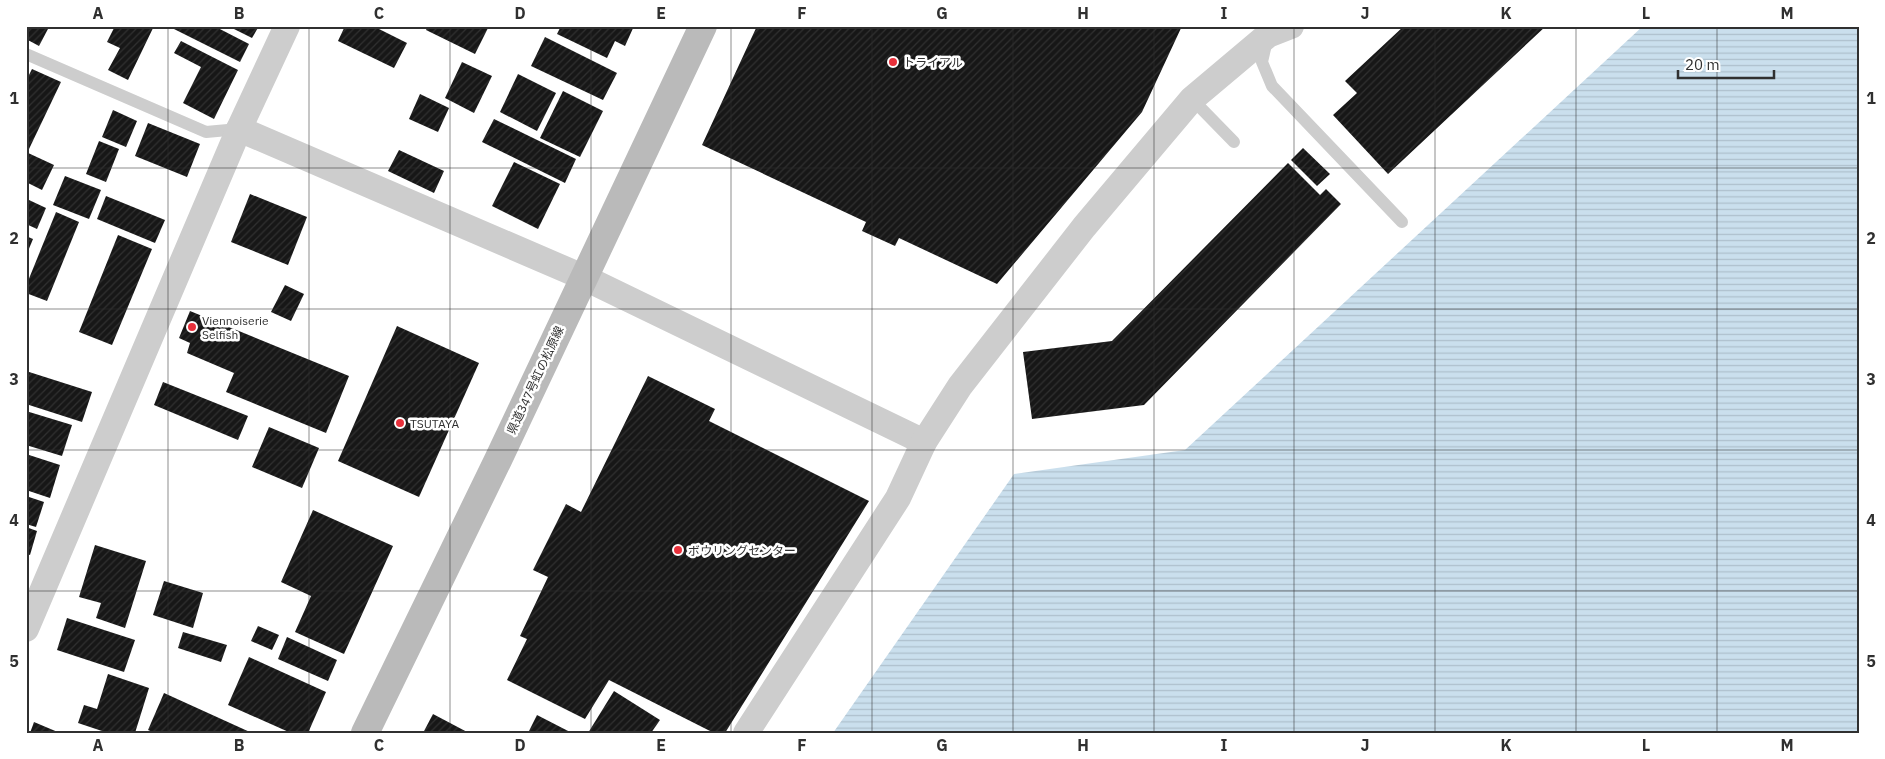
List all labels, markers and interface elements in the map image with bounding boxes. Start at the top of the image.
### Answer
text: A [93,3,104,23]
text: B [234,3,245,23]
text: C [374,3,384,23]
text: D [514,3,526,23]
text: E [656,3,666,23]
text: F [797,3,807,23]
text: G [936,3,948,23]
text: H [1077,3,1089,23]
text: I [1221,3,1228,23]
text: J [1361,3,1369,23]
text: K [1500,3,1512,23]
text: L [1642,3,1650,23]
text: M [1780,3,1794,23]
scale bar [1678,48,1774,80]
place label: トライアル [903,55,963,70]
text: 20 m [1685,55,1720,74]
marker: トライアル [887,56,899,68]
text: 1 [9,88,19,108]
text: 1 [1866,88,1876,108]
text: 2 [9,228,19,248]
text: 2 [1866,228,1876,248]
place label: Viennoiserie Selfish [202,313,269,342]
marker: Viennoiserie Selfish [186,321,198,333]
street label: 県道347号虹の松原線 [503,324,567,436]
text: 3 [9,369,19,389]
text: 3 [1866,369,1876,389]
place label: TSUTAYA [410,416,459,431]
marker: TSUTAYA [394,417,406,429]
text: 4 [9,510,19,530]
text: 4 [1866,510,1876,530]
place label: ボウリングセンター [688,543,796,558]
marker: ボウリングセンター [672,544,684,556]
text: 5 [9,651,19,671]
text: 5 [1866,651,1876,671]
text: A [93,735,104,755]
text: B [234,735,245,755]
text: C [374,735,384,755]
text: D [514,735,526,755]
text: E [656,735,666,755]
text: F [797,735,807,755]
text: G [936,735,948,755]
text: H [1077,735,1089,755]
text: I [1221,735,1228,755]
text: J [1361,735,1369,755]
text: K [1500,735,1512,755]
text: L [1642,735,1650,755]
text: M [1780,735,1794,755]

